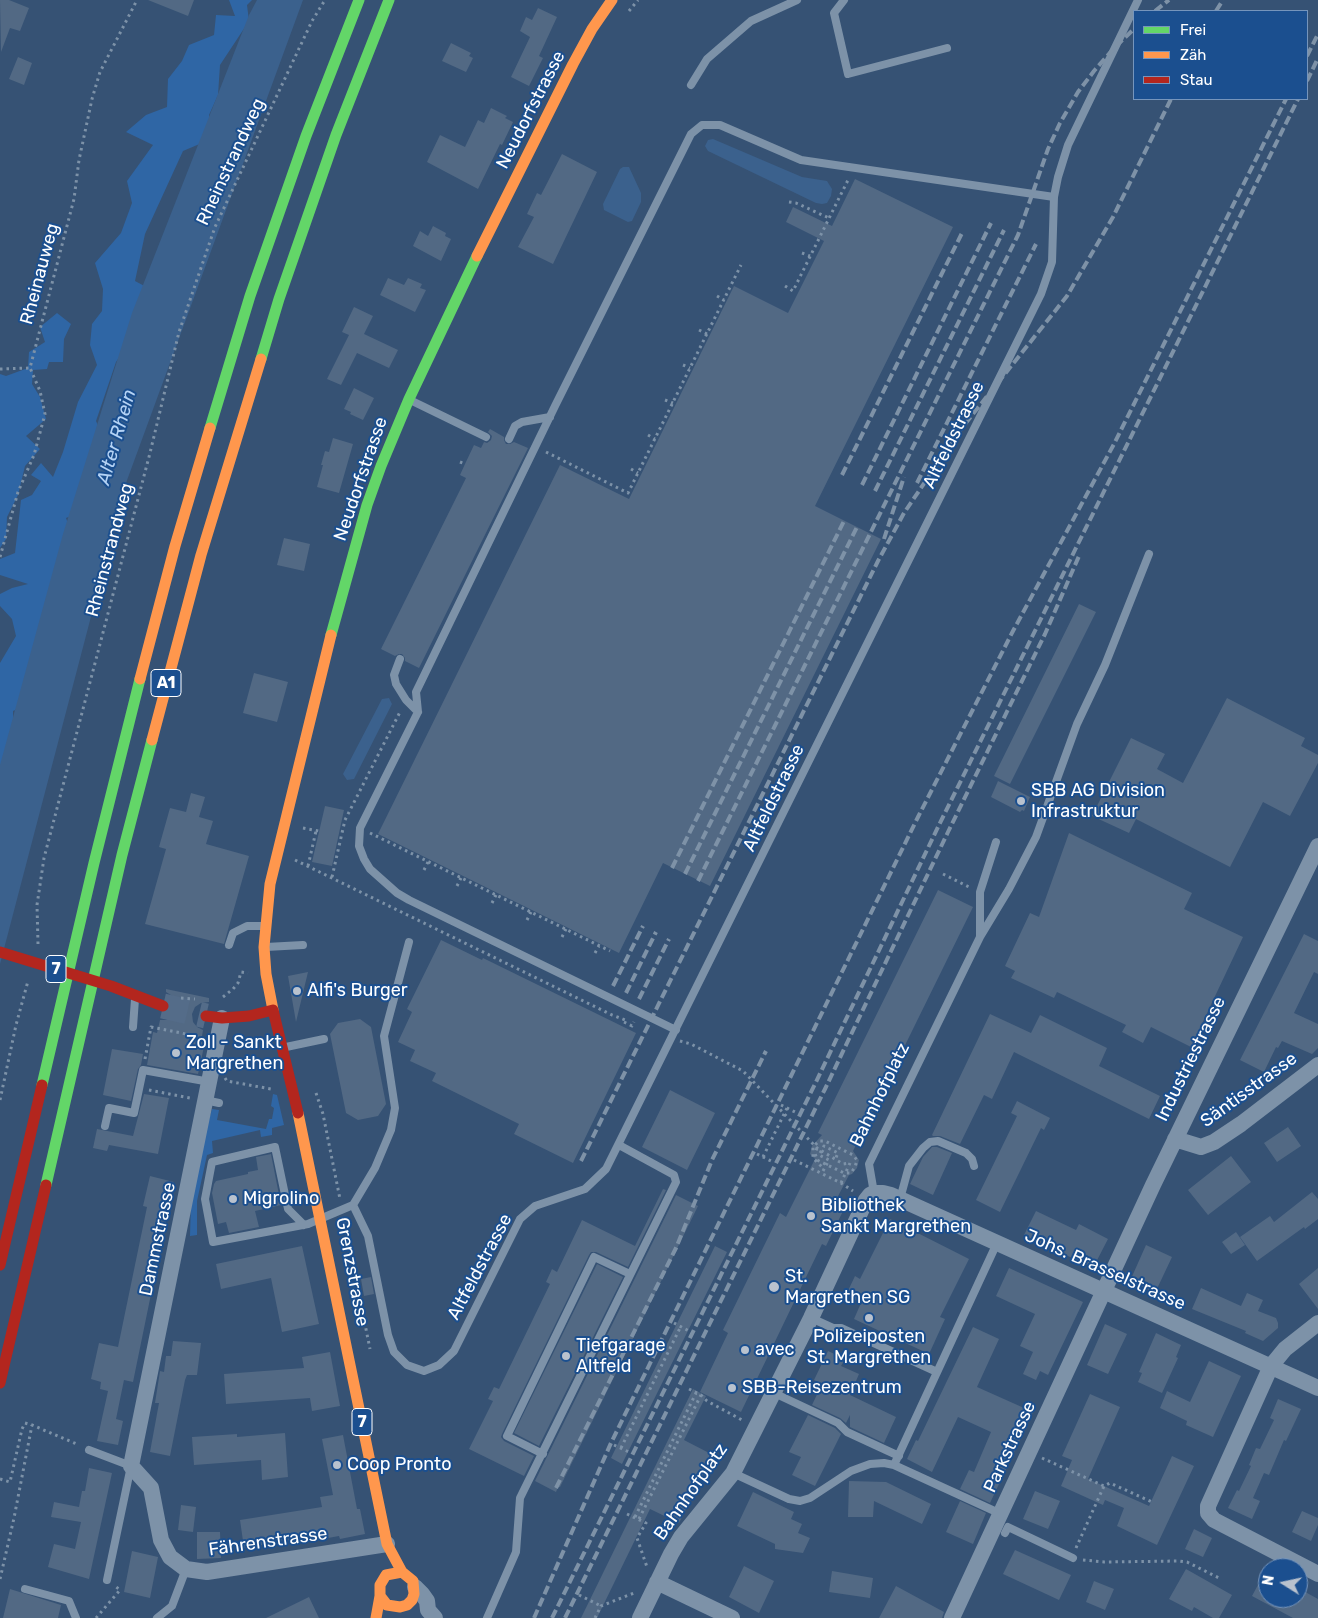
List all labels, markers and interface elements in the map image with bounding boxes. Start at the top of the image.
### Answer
legend [1133,10,1308,100]
text: Frei [1180,21,1206,39]
text: Zäh [1180,46,1206,64]
street label: Neudorfstrasse [492,47,570,173]
text: Stau [1180,71,1213,89]
street label: Rheinstrandweg [192,95,270,229]
street label: Rheinauweg [16,221,64,327]
street label: Altfeldstrasse [919,378,989,492]
water label: Alter Rhein [93,387,141,487]
street label: Neudorfstrasse [330,414,392,544]
street label: Rheinstrandweg [82,481,138,619]
road number: A1 [151,670,181,696]
street label: Altfeldstrasse [739,741,809,855]
place label: SBB AG Division Infrastruktur [1031,780,1165,822]
marker: SBB AG Division Infrastruktur [1015,795,1027,807]
road number: 7 [46,956,66,982]
place label: Alfi's Burger [307,980,408,1002]
marker: Alfi's Burger [291,985,303,997]
street label: Industriestrasse [1151,993,1231,1125]
place label: Zoll - Sankt Margrethen [186,1032,283,1074]
street label: Bahnhofplatz [846,1039,914,1151]
marker: Zoll - Sankt Margrethen [170,1047,182,1059]
street label: Säntisstrasse [1197,1048,1301,1132]
street label: Dammstrasse [135,1180,181,1298]
place label: Migrolino [243,1188,319,1210]
marker: Migrolino [227,1193,239,1205]
place label: Bibliothek Sankt Margrethen [821,1195,971,1238]
street label: Altfeldstrasse [443,1210,517,1324]
marker: Bibliothek Sankt Margrethen [805,1210,817,1222]
street label: Grenzstrasse [331,1216,373,1328]
street label: Johs. Brasselstrasse [1021,1225,1189,1315]
place label: St. Margrethen SG [785,1266,910,1308]
marker: St. Margrethen SG [767,1280,781,1294]
marker: Polizeiposten St. Margrethen [863,1312,875,1324]
place label: Polizeiposten St. Margrethen [807,1326,931,1368]
place label: Tiefgarage Altfeld [576,1335,666,1378]
place label: avec [755,1339,794,1361]
marker: avec [739,1344,751,1356]
marker: Tiefgarage Altfeld [560,1350,572,1362]
place label: SBB-Reisezentrum [742,1377,902,1399]
marker: SBB-Reisezentrum [726,1382,738,1394]
street label: Parkstrasse [979,1398,1041,1496]
road number: 7 [352,1408,372,1435]
street label: Bahnhofplatz [650,1439,732,1545]
place label: Coop Pronto [347,1454,451,1476]
marker: Coop Pronto [331,1459,343,1471]
street label: Fährenstrasse [207,1523,329,1561]
north arrow [1258,1558,1308,1608]
text: N [1259,1574,1278,1587]

